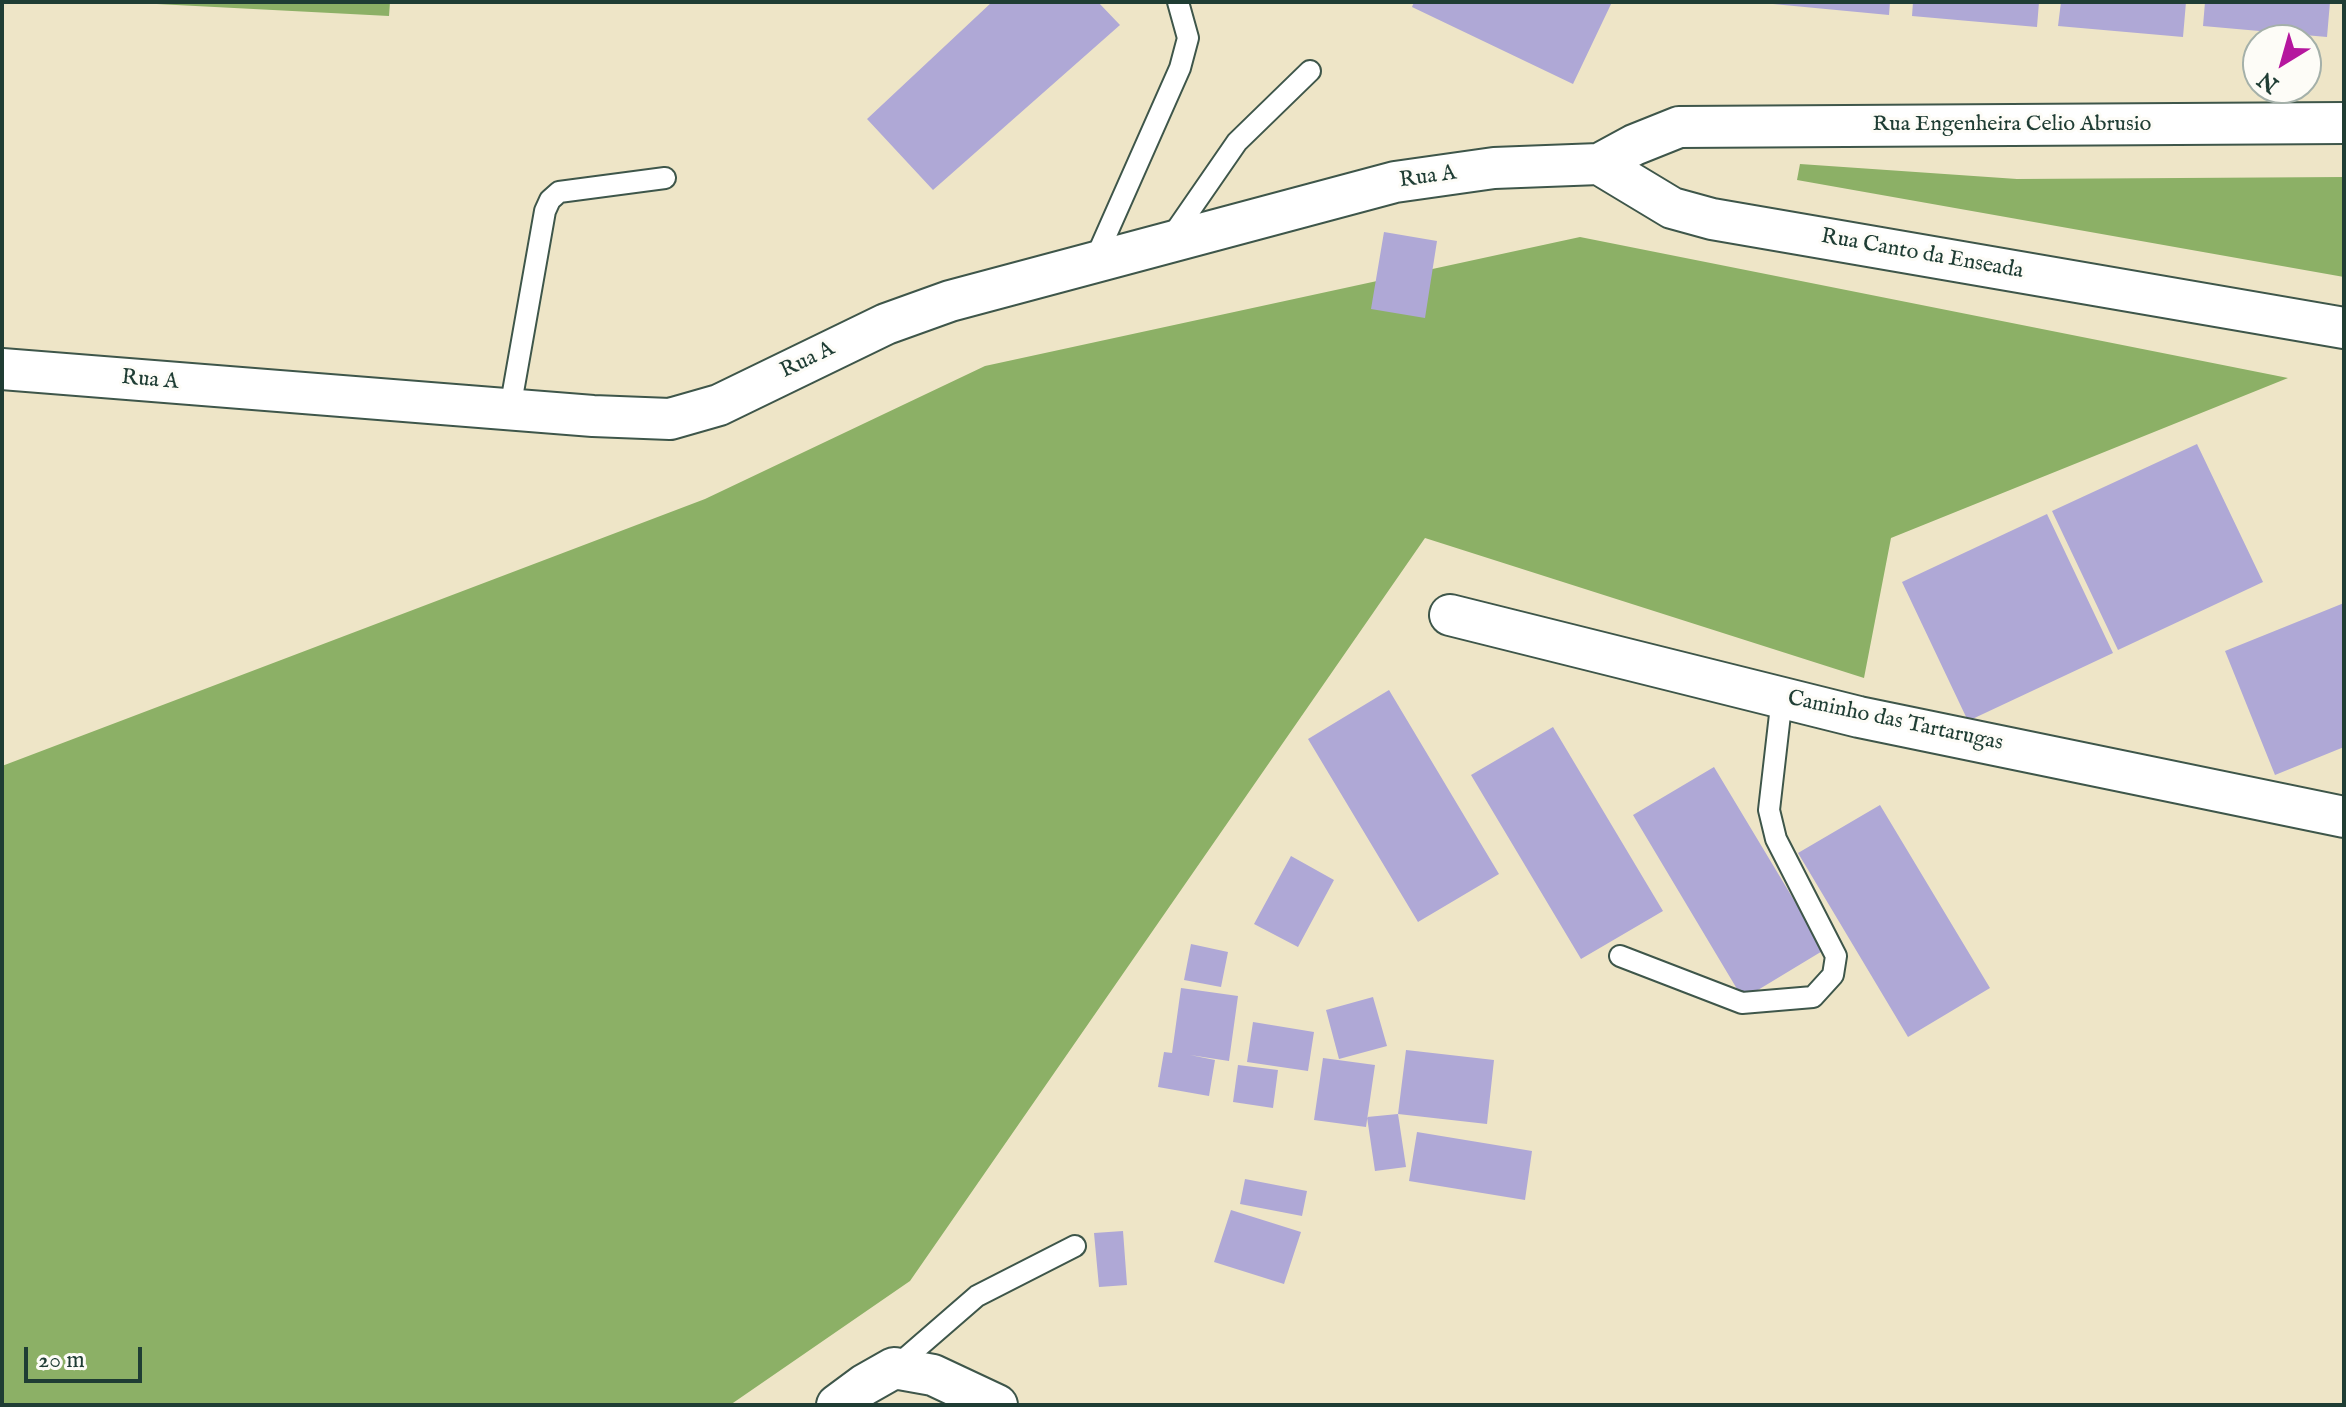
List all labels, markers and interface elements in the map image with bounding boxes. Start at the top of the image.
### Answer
north arrow [2242,24,2322,104]
text: N [2253,65,2285,98]
street label: Rua Engenheira Celio Abrusio [1873,112,2151,138]
street label: Rua A [1398,161,1458,195]
street label: Rua Canto da Enseada [1819,224,2025,286]
street label: Rua A [777,337,839,385]
street label: Rua A [120,365,180,397]
street label: Caminho das Tartarugas [1785,686,2005,758]
scale bar [28,1331,146,1381]
text: 20 m [38,1345,85,1376]

